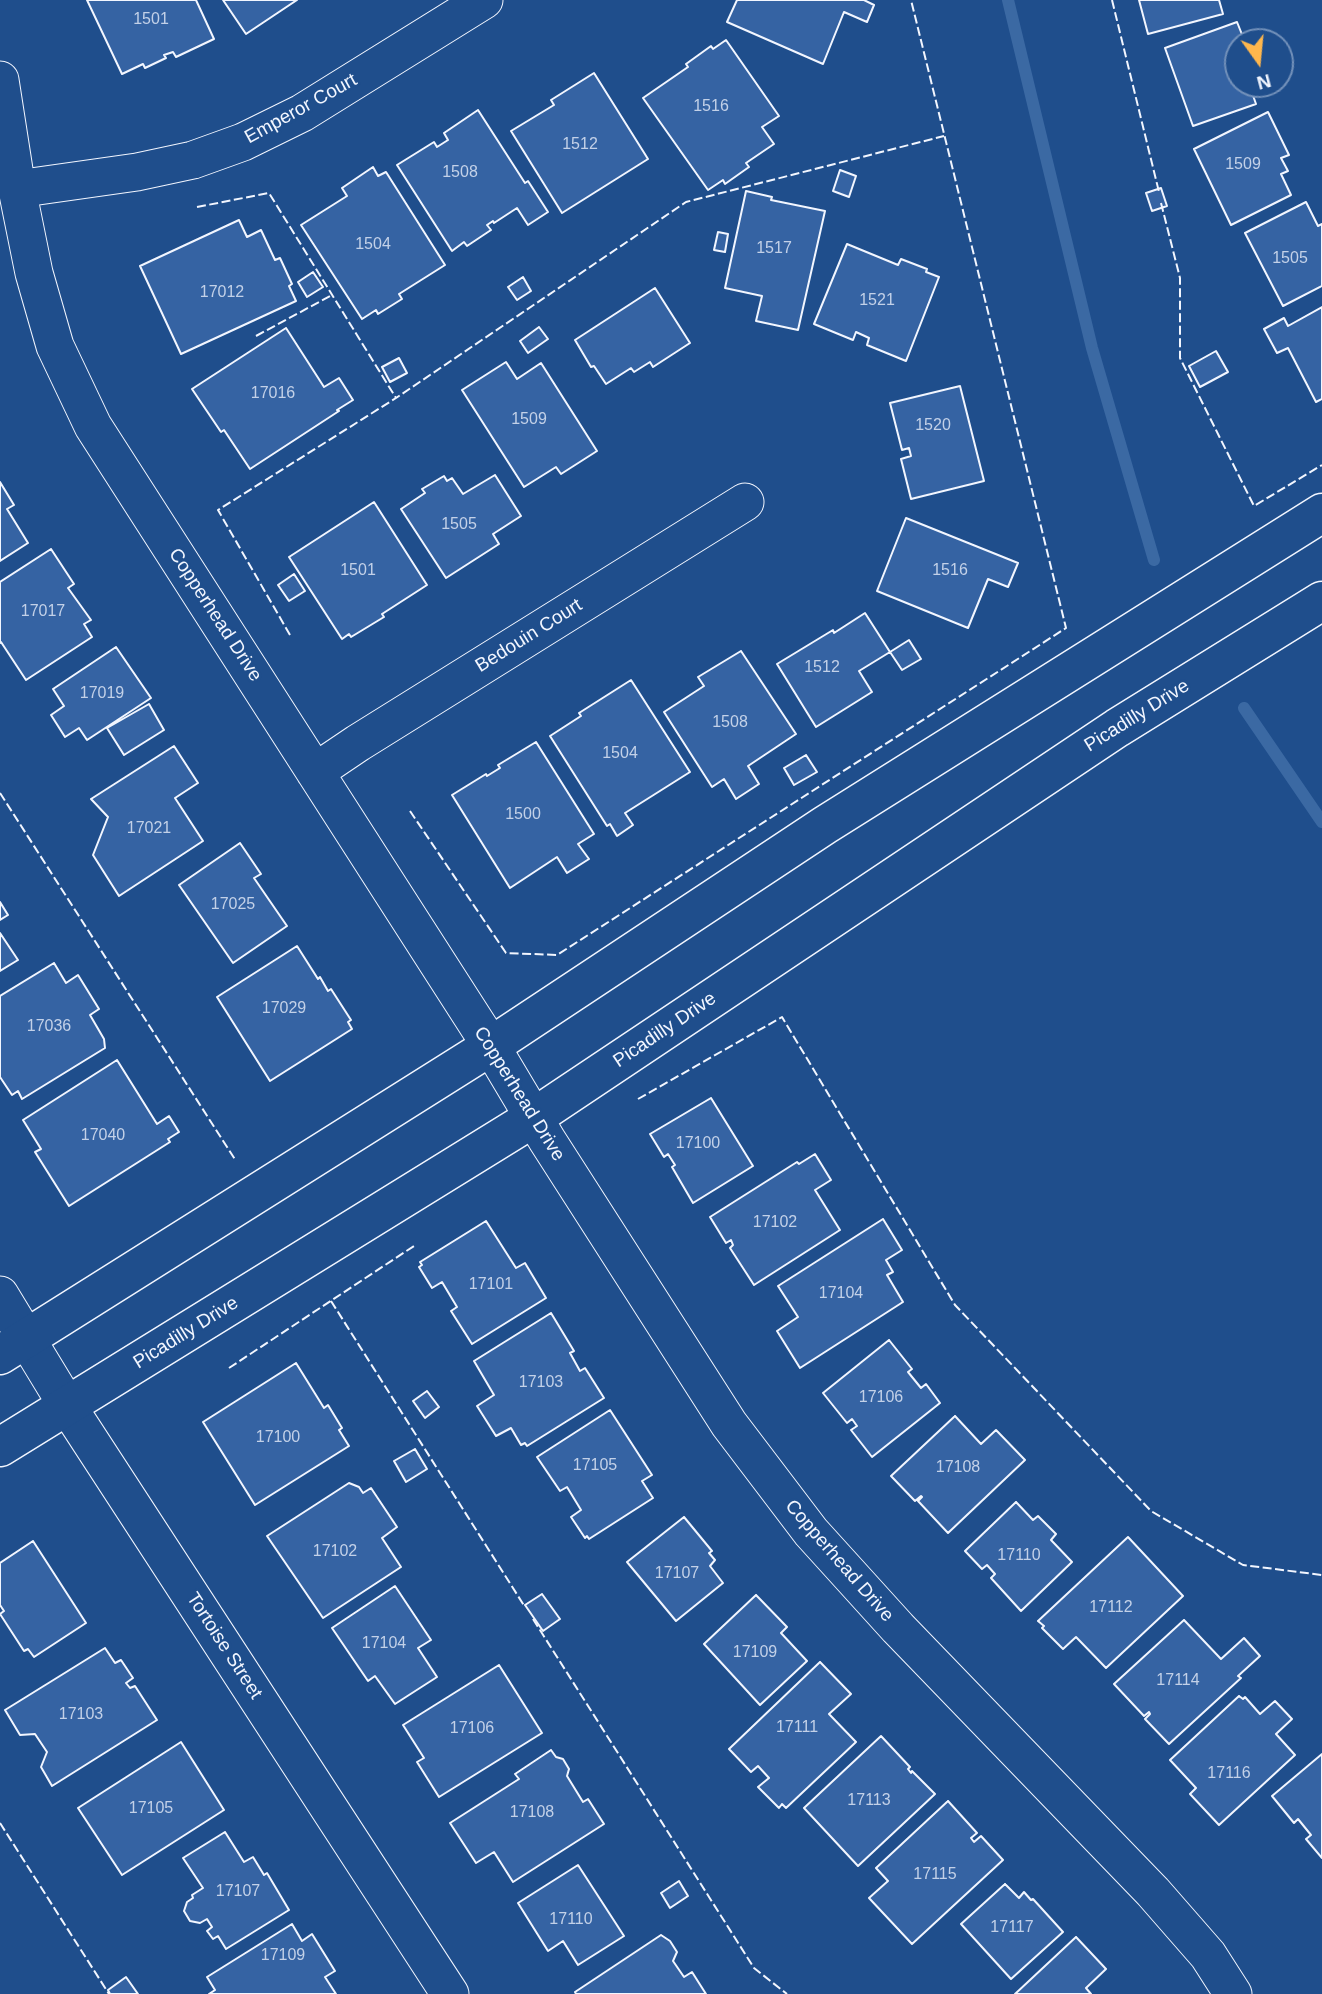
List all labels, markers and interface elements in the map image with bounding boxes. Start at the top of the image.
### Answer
house number: 1501 [133,10,169,30]
north arrow [1224,28,1294,98]
street label: Emperor Court [241,69,361,149]
text: N [1255,70,1273,94]
house number: 1516 [693,97,729,117]
house number: 1512 [562,135,598,155]
house number: 1509 [1225,155,1261,175]
house number: 1508 [442,163,478,183]
house number: 1504 [355,235,391,255]
house number: 1517 [756,239,792,259]
house number: 1505 [1272,249,1308,269]
house number: 17012 [200,283,244,303]
house number: 1521 [859,291,895,311]
house number: 17016 [251,384,295,404]
house number: 1509 [511,410,547,430]
house number: 1520 [915,416,951,436]
house number: 1505 [441,515,477,535]
street label: Copperhead Drive [163,544,267,686]
house number: 1501 [340,561,376,581]
house number: 1516 [932,561,968,581]
street label: Bedouin Court [471,594,587,678]
house number: 17017 [21,602,65,622]
house number: 1512 [804,658,840,678]
street label: Picadilly Drive [1080,675,1194,757]
house number: 17019 [80,684,124,704]
house number: 1508 [712,713,748,733]
house number: 1504 [602,744,638,764]
house number: 1500 [505,805,541,825]
house number: 17021 [127,819,171,839]
house number: 17025 [211,895,255,915]
street label: Picadilly Drive [609,987,721,1073]
house number: 17029 [262,999,306,1019]
house number: 17036 [27,1017,71,1037]
street label: Copperhead Drive [468,1023,570,1165]
house number: 17040 [81,1126,125,1146]
house number: 17100 [676,1134,720,1154]
house number: 17102 [753,1213,797,1233]
house number: 17101 [469,1275,513,1295]
house number: 17104 [819,1284,863,1304]
street label: Picadilly Drive [129,1292,243,1374]
house number: 17103 [519,1373,563,1393]
house number: 17106 [859,1388,903,1408]
house number: 17100 [256,1428,300,1448]
house number: 17105 [573,1456,617,1476]
house number: 17108 [936,1458,980,1478]
street label: Copperhead Drive [780,1495,898,1627]
house number: 17102 [313,1542,357,1562]
house number: 17110 [997,1546,1041,1566]
house number: 17107 [655,1564,699,1584]
street label: Tortoise Street [181,1588,267,1704]
house number: 17112 [1089,1598,1133,1618]
house number: 17104 [362,1634,406,1654]
house number: 17109 [733,1643,777,1663]
house number: 17114 [1156,1671,1200,1691]
house number: 17103 [59,1705,103,1725]
house number: 17111 [776,1718,818,1738]
house number: 17106 [450,1719,494,1739]
house number: 17116 [1207,1764,1251,1784]
house number: 17113 [847,1791,891,1811]
house number: 17105 [129,1799,173,1819]
house number: 17108 [510,1803,554,1823]
house number: 17115 [913,1865,957,1885]
house number: 17107 [216,1882,260,1902]
house number: 17110 [549,1910,593,1930]
house number: 17117 [990,1918,1034,1938]
house number: 17109 [261,1946,305,1966]

